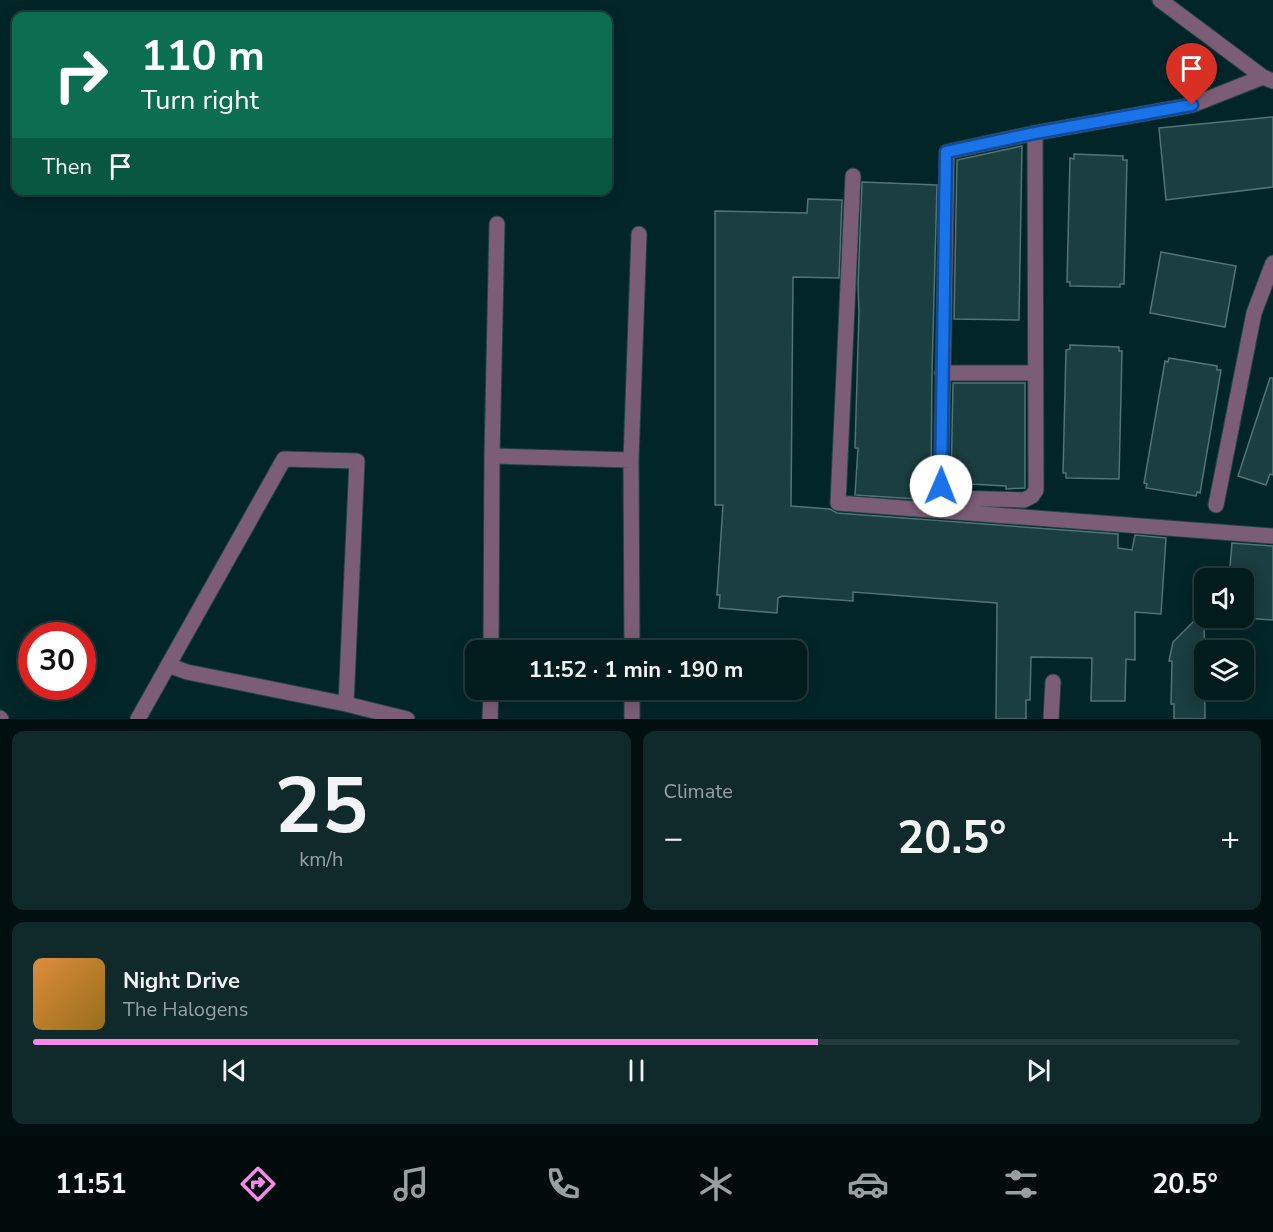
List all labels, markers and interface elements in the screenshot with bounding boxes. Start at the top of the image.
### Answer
text: 110 m [141,28,265,85]
icon: right [42,36,120,114]
pin [1166,43,1217,105]
icon: arrive [1175,52,1208,85]
text: Turn right [141,82,259,119]
icon: arrive [104,150,137,183]
text: Then [42,152,92,182]
position arrow [909,454,973,518]
map controls [1194,568,1254,700]
button: sound [1194,568,1254,628]
speed limit sign: 30 [18,622,96,700]
button: layers [1194,640,1254,700]
text: 11:52 · 1 min · 190 m [529,655,743,685]
text: 25 [274,753,368,860]
text: Climate [664,778,733,805]
text: 20.5° [897,808,1006,869]
text: − [664,816,683,861]
text: + [1220,816,1240,861]
text: km/h [299,846,343,873]
text: Night Drive [123,966,240,996]
text: The Halogens [123,996,248,1023]
icon: previous [218,1054,251,1087]
icon: pause [620,1054,653,1087]
icon: next [1022,1054,1055,1087]
icon: directions [237,1163,279,1205]
icon: music [390,1163,432,1205]
icon: phone [542,1163,584,1205]
icon: climate [695,1163,737,1205]
icon: car [847,1163,889,1205]
icon: filters [1000,1163,1042,1205]
text: 11:51 [55,1166,127,1203]
text: 20.5° [1152,1166,1218,1203]

